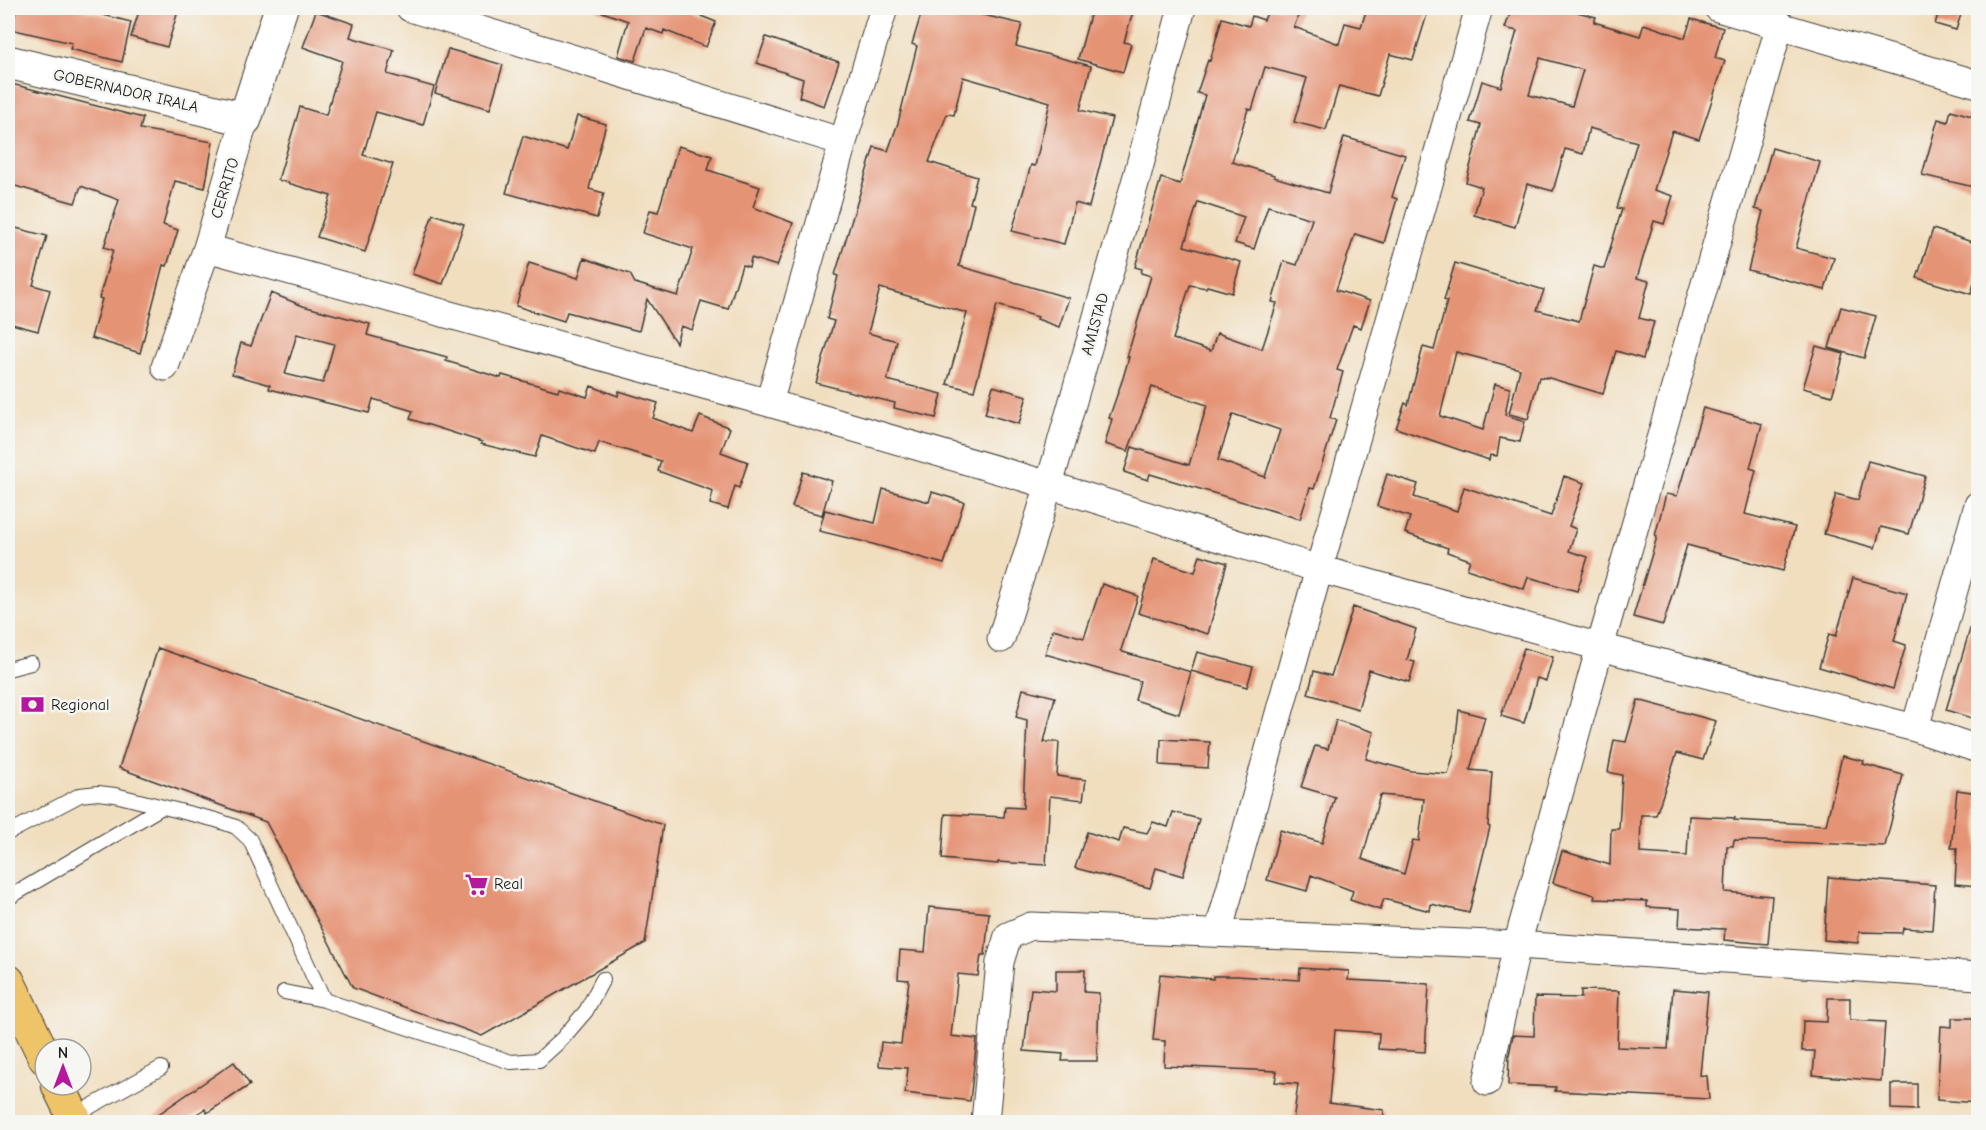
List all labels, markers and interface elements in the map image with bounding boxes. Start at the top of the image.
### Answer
street label: GOBERNADOR IRALA [52,66,200,116]
street label: CERRITO [207,155,243,221]
street label: AMISTAD [1078,291,1112,357]
bank icon: Regional [20,692,46,718]
place label: Regional [51,696,110,714]
supermarket icon: Real [463,871,489,897]
place label: Real [494,875,523,893]
north arrow [33,1037,93,1097]
text: N [58,1044,68,1062]

